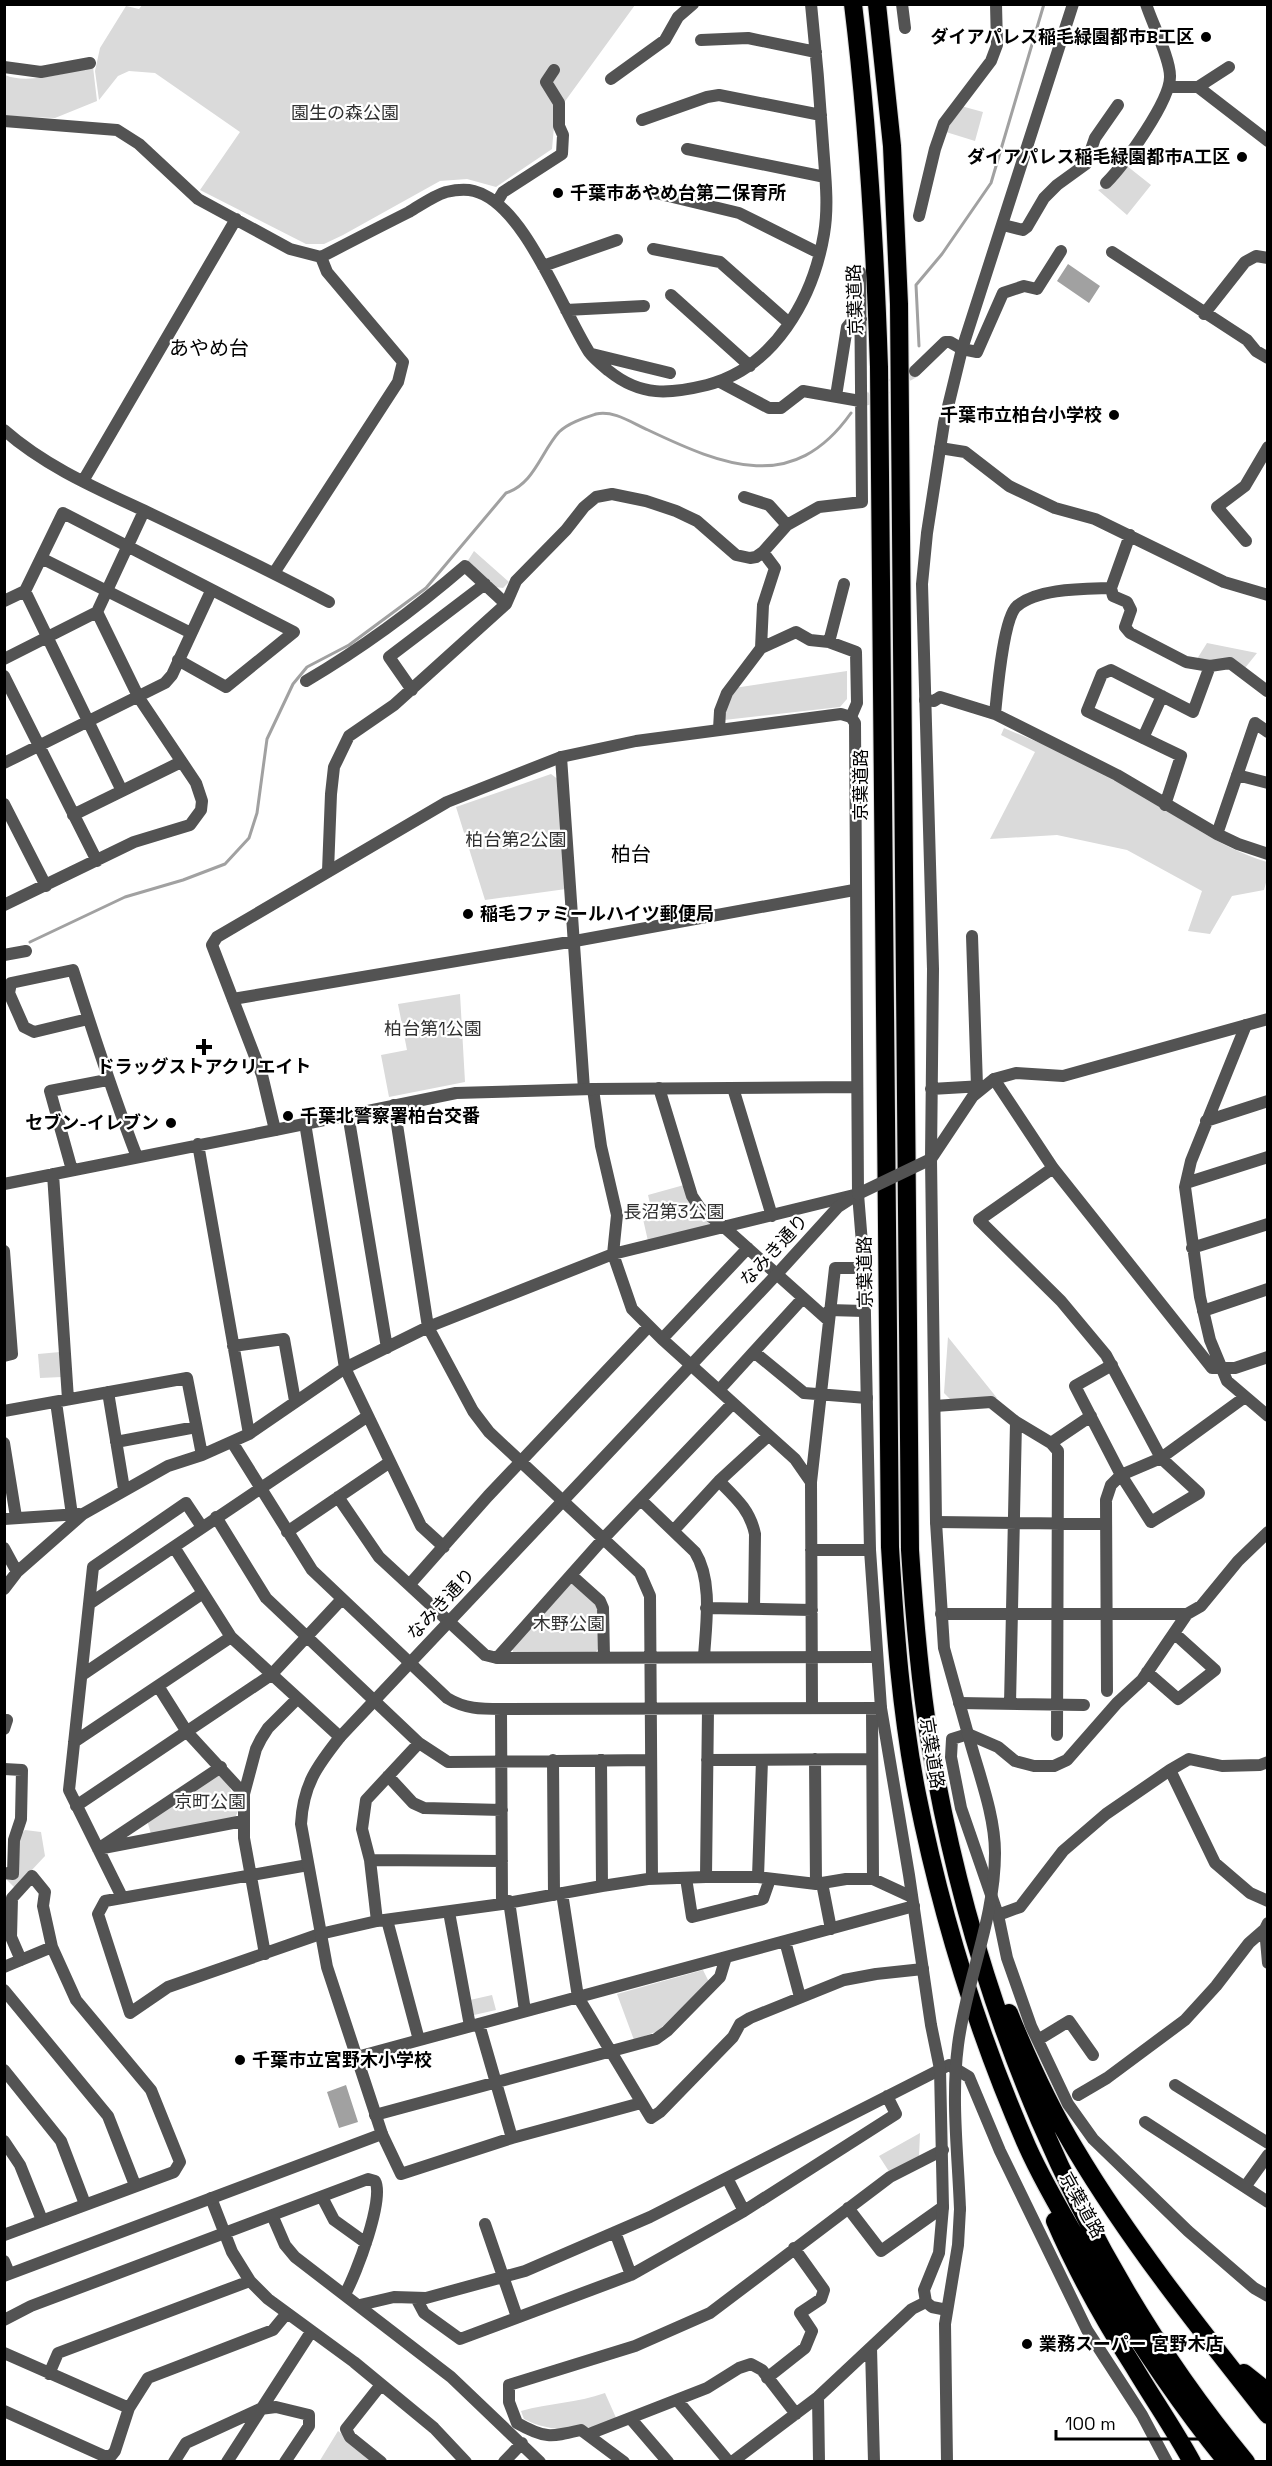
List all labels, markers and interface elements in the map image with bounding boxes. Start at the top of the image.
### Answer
place label: ダイアパレス稲毛緑園都市B工区 [930,25,1194,48]
marker: ダイアパレス稲毛緑園都市B工区 [1199,30,1213,44]
park label: 園生の森公園 [291,101,399,124]
place label: ダイアパレス稲毛緑園都市A工区 [967,145,1230,168]
marker: ダイアパレス稲毛緑園都市A工区 [1235,150,1249,164]
place label: 千葉市あやめ台第二保育所 [570,181,786,204]
marker: 千葉市あやめ台第二保育所 [551,186,565,200]
street label: 京葉道路 [842,264,867,336]
district label: あやめ台 [169,335,249,361]
place label: 千葉市立柏台小学校 [940,403,1102,426]
marker: 千葉市立柏台小学校 [1107,408,1121,422]
street label: 京葉道路 [849,749,872,821]
park label: 柏台第2公園 [466,828,566,851]
district label: 柏台 [611,841,651,867]
place label: 稲毛ファミールハイツ郵便局 [480,902,714,925]
marker: 稲毛ファミールハイツ郵便局 [461,907,475,921]
park label: 柏台第1公園 [384,1017,482,1040]
marker: ドラッグストアクリエイト [197,1040,211,1054]
place label: ドラッグストアクリエイト [96,1055,312,1078]
place label: 千葉北警察署柏台交番 [300,1104,480,1127]
marker: 千葉北警察署柏台交番 [281,1109,295,1123]
place label: セブン-イレブン [25,1111,159,1134]
marker: セブン-イレブン [164,1116,178,1130]
park label: 長沼第3公園 [624,1200,724,1223]
street label: なみき通り [735,1209,813,1290]
street label: 京葉道路 [852,1236,877,1308]
street label: なみき通り [402,1563,480,1644]
park label: 木野公園 [533,1612,605,1635]
street label: 京葉道路 [916,1716,949,1790]
park label: 京町公園 [174,1790,246,1813]
place label: 千葉市立宮野木小学校 [252,2048,432,2071]
marker: 千葉市立宮野木小学校 [233,2053,247,2067]
street label: 京葉道路 [1055,2168,1110,2242]
place label: 業務スーパー 宮野木店 [1039,2332,1223,2355]
marker: 業務スーパー 宮野木店 [1020,2337,1034,2351]
scale bar [1056,2403,1210,2441]
text: 100 m [1065,2412,1116,2435]

